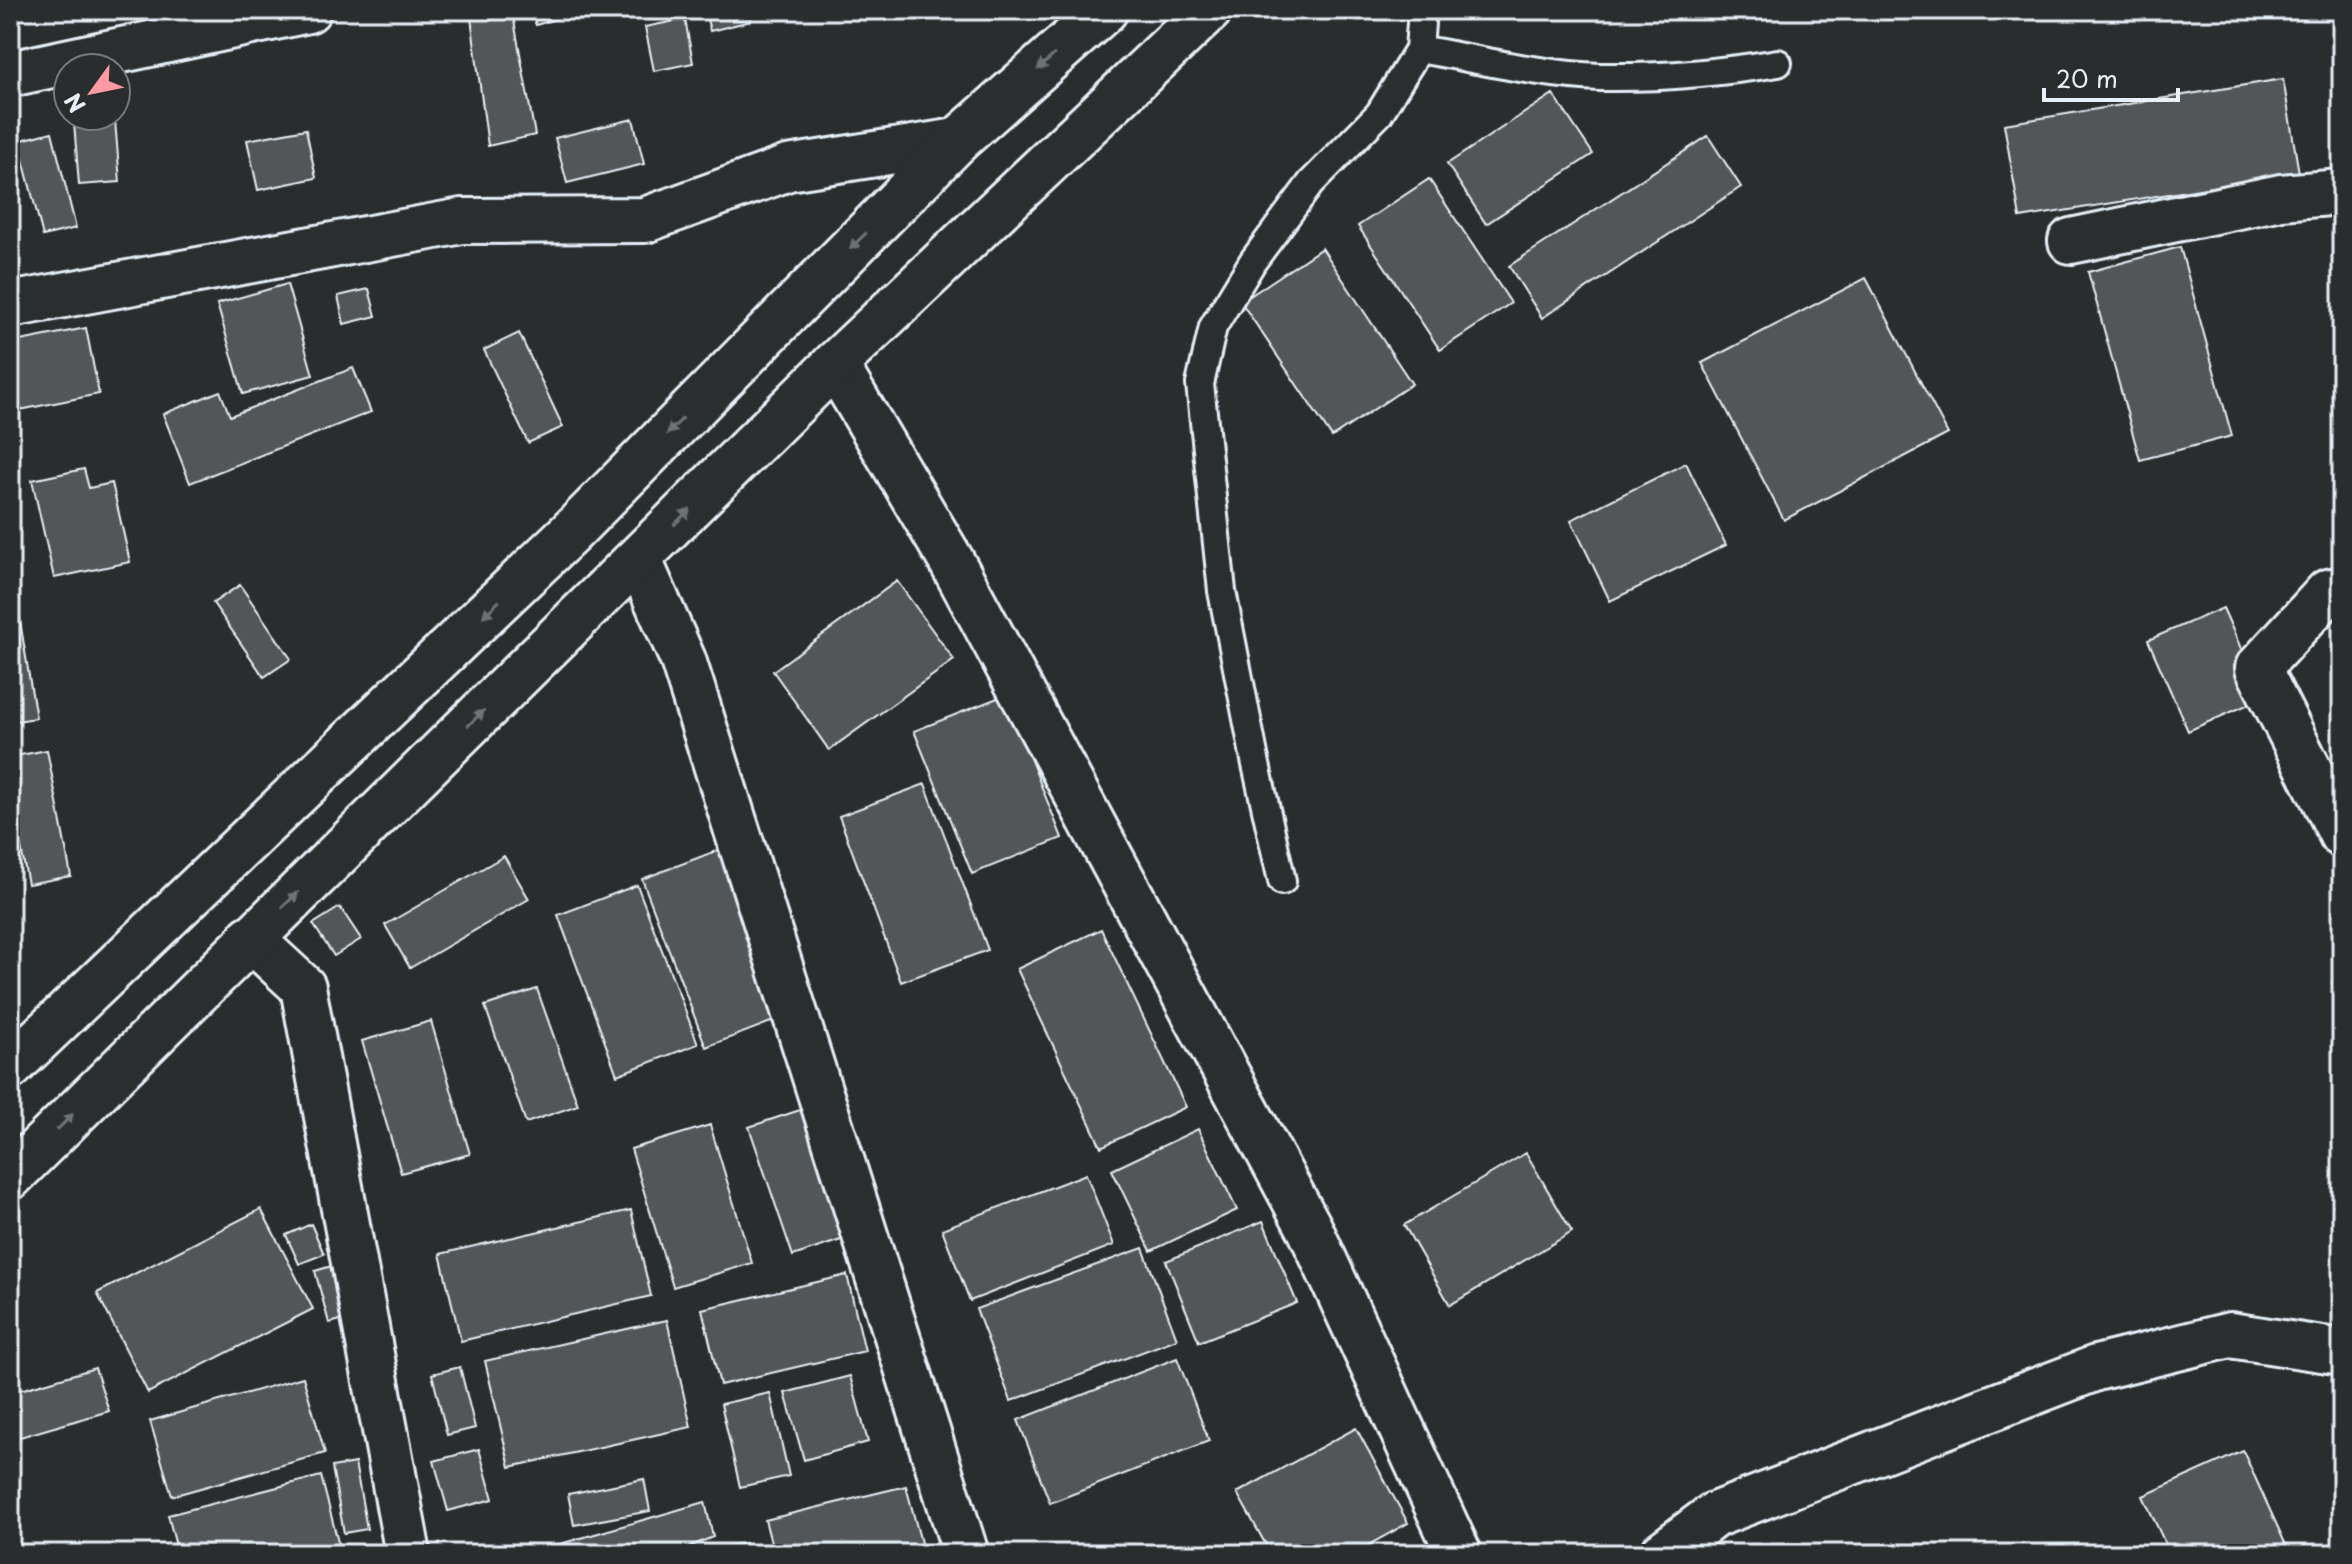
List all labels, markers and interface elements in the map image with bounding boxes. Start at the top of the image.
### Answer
north arrow [52,52,132,132]
scale bar [2044,52,2178,102]
one-way arrow [1037,53,1057,70]
text: 20 m [2056,60,2118,96]
text: N [55,87,93,120]
one-way arrow [849,231,868,250]
one-way arrow [667,416,685,435]
one-way arrow [672,508,691,527]
one-way arrow [481,599,500,617]
one-way arrow [466,710,485,728]
one-way arrow [280,891,299,910]
one-way arrow [55,1113,74,1132]

